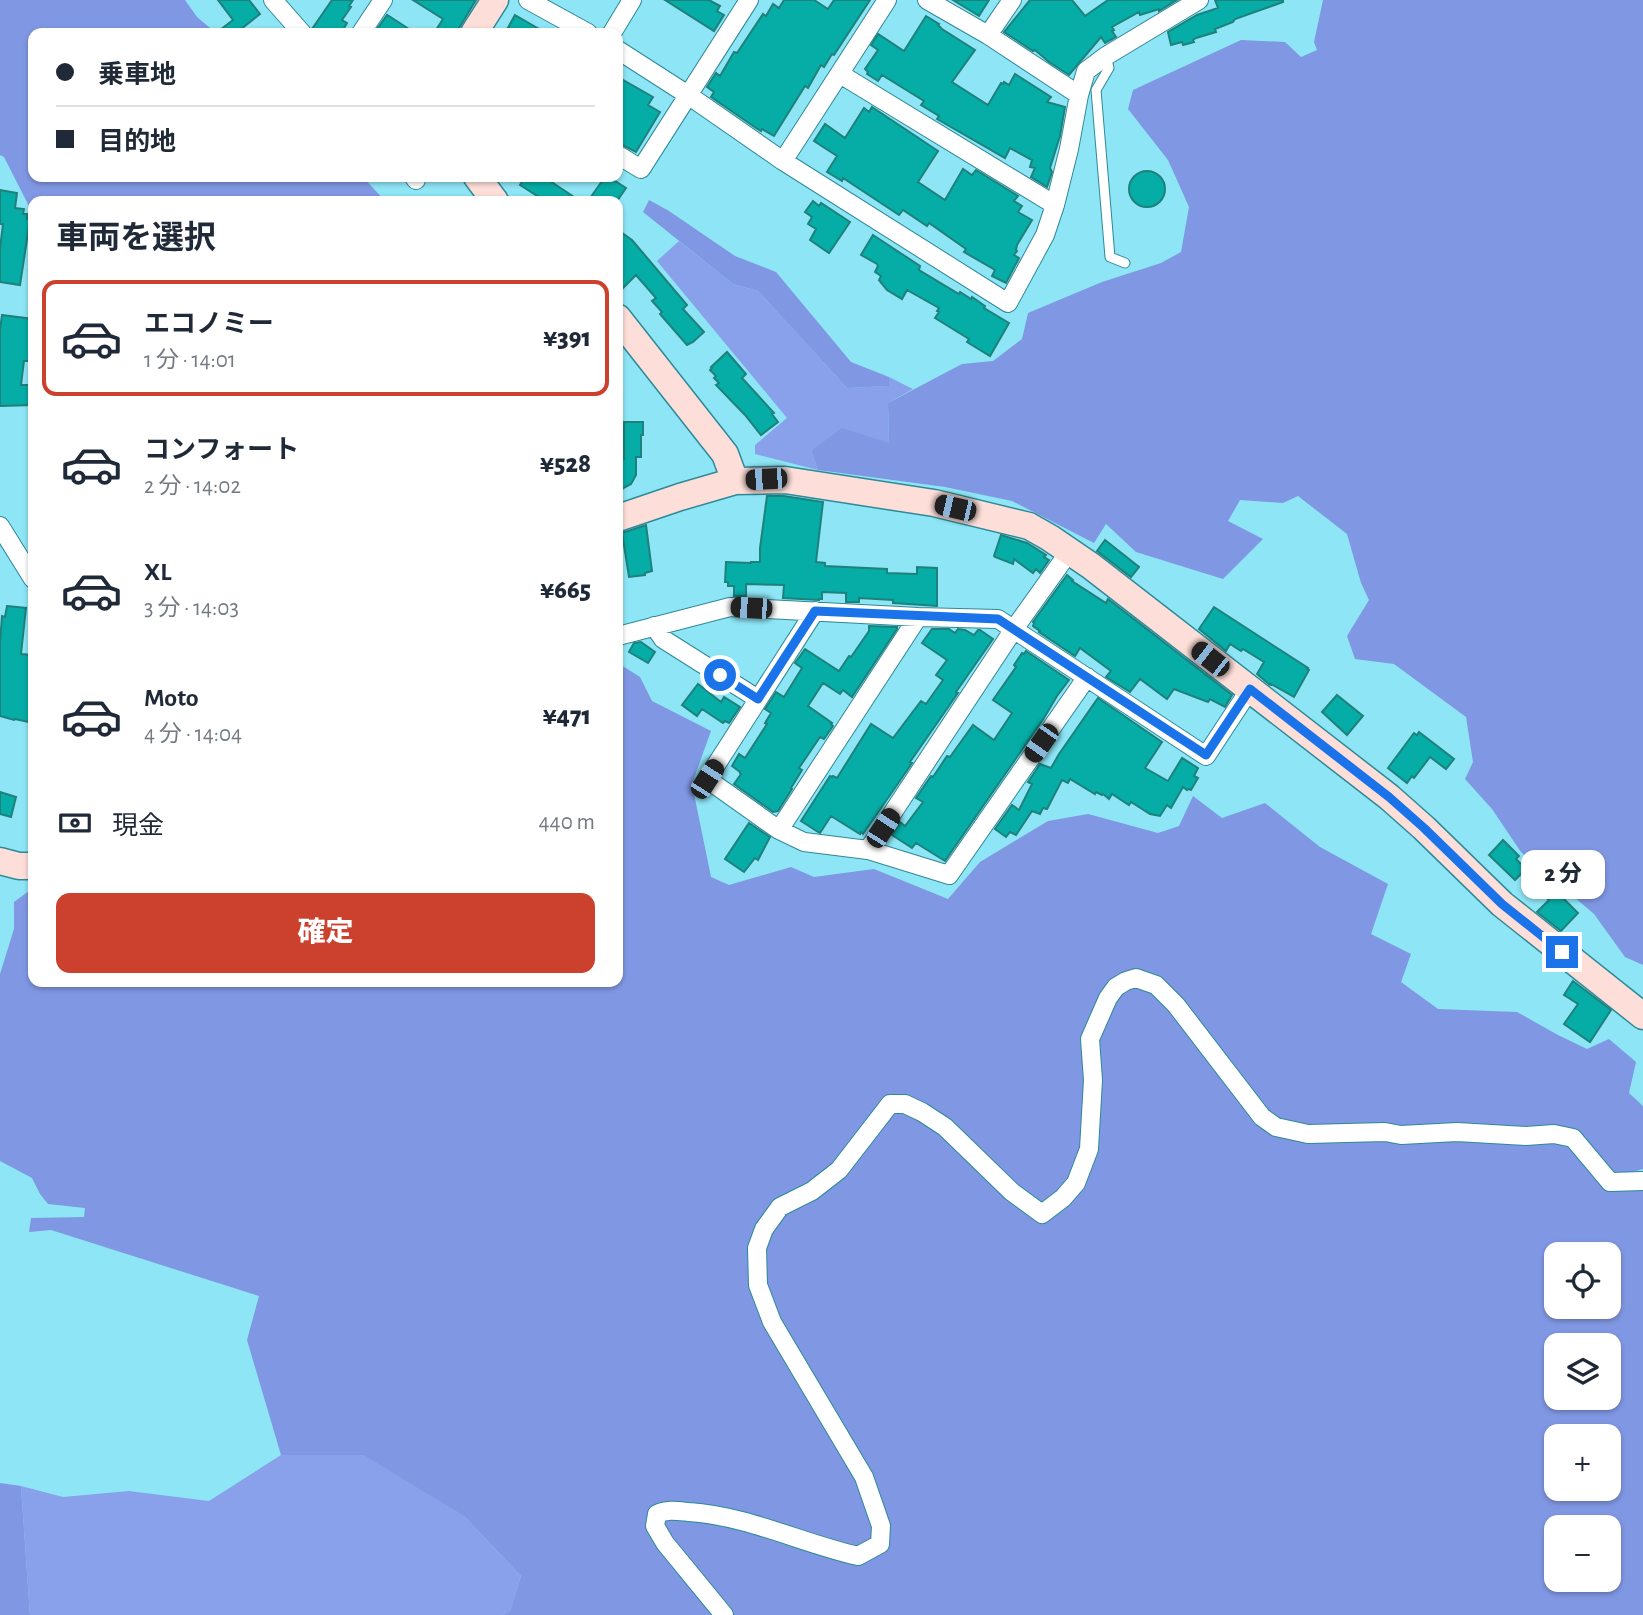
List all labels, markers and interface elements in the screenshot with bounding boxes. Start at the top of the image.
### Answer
text: 乗車地 [98,62,176,88]
text: 目的地 [98,129,176,155]
text: 車両を選択 [56,222,216,254]
icon: car [60,307,123,370]
text: エコノミー [144,311,274,337]
text: ¥391 [543,325,591,351]
text: 1 分 · 14:01 [144,349,236,372]
icon: car [60,433,123,496]
text: コンフォート [144,437,299,463]
text: ¥528 [540,451,591,477]
car [745,467,788,491]
text: 2 分 · 14:02 [144,475,241,498]
car [933,493,978,523]
icon: car [60,559,123,622]
text: XL [144,559,171,585]
text: ¥665 [540,577,591,603]
car [730,596,773,620]
text: 3 分 · 14:03 [144,597,239,620]
car [1187,638,1234,680]
route start [704,659,736,691]
icon: car [60,685,123,748]
text: Moto [144,685,199,711]
text: ¥471 [542,703,591,729]
car [1021,720,1062,766]
text: 4 分 · 14:04 [144,723,242,746]
car [687,756,728,802]
icon: cash [56,804,94,842]
car [863,805,904,851]
text: 440 m [539,811,595,834]
text: 現金 [112,813,164,839]
callout: 2 分 [1520,850,1604,900]
text: 2 分 [1544,863,1582,886]
button: 確定 [56,893,595,973]
route end [1546,936,1578,968]
map controls [1544,1242,1621,1592]
button: locate [1544,1242,1621,1319]
button: layers [1544,1333,1621,1410]
button: + [1544,1424,1621,1501]
button: − [1544,1515,1621,1592]

